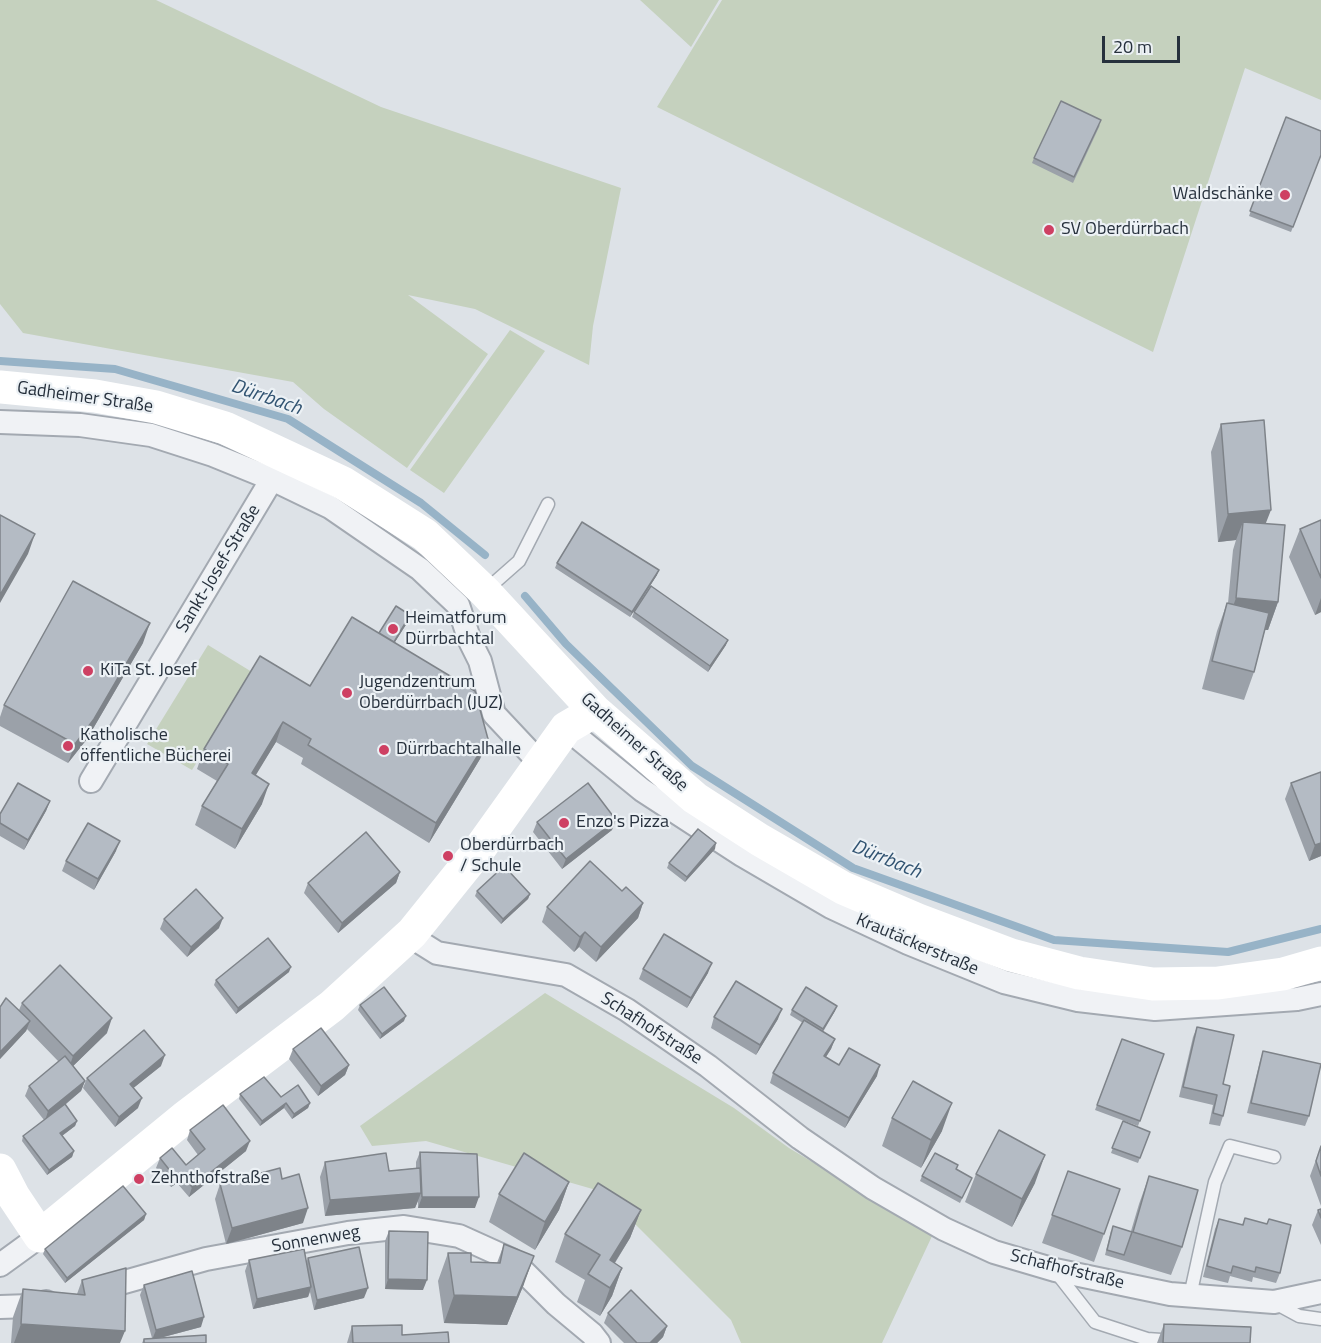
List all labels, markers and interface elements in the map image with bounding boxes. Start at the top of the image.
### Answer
scale bar [1105,24,1183,62]
text: 20 m [1113,33,1152,60]
place label: Waldschänke [1173,184,1273,206]
marker: Waldschänke [1278,188,1292,202]
place label: SV Oberdürrbach [1061,219,1189,241]
marker: SV Oberdürrbach [1042,223,1056,237]
water label: Dürrbach [228,375,304,421]
street label: Gadheimer Straße [16,378,154,418]
street label: Sankt-Josef-Straße [172,501,266,637]
place label: Heimatforum Dürrbachtal [405,608,507,650]
marker: Heimatforum Dürrbachtal [386,622,400,636]
place label: KiTa St. Josef [100,660,197,682]
marker: KiTa St. Josef [81,664,95,678]
place label: Jugendzentrum Oberdürrbach (JUZ) [359,672,503,714]
marker: Jugendzentrum Oberdürrbach (JUZ) [340,686,354,700]
street label: Gadheimer Straße [576,689,692,797]
place label: Katholische öffentliche Bücherei [80,725,231,768]
marker: Katholische öffentliche Bücherei [61,739,75,753]
place label: Dürrbachtalhalle [396,739,521,761]
marker: Dürrbachtalhalle [377,743,391,757]
place label: Enzo's Pizza [576,812,669,834]
marker: Enzo's Pizza [557,816,571,830]
place label: Oberdürrbach / Schule [460,835,564,878]
water label: Dürrbach [848,835,924,885]
marker: Oberdürrbach / Schule [441,849,455,863]
street label: Krautäckerstraße [852,909,982,981]
street label: Schafhofstraße [596,988,706,1070]
place label: Zehnthofstraße [151,1168,270,1190]
marker: Zehnthofstraße [132,1172,146,1186]
street label: Sonnenweg [270,1222,362,1258]
street label: Schafhofstraße [1008,1245,1126,1295]

